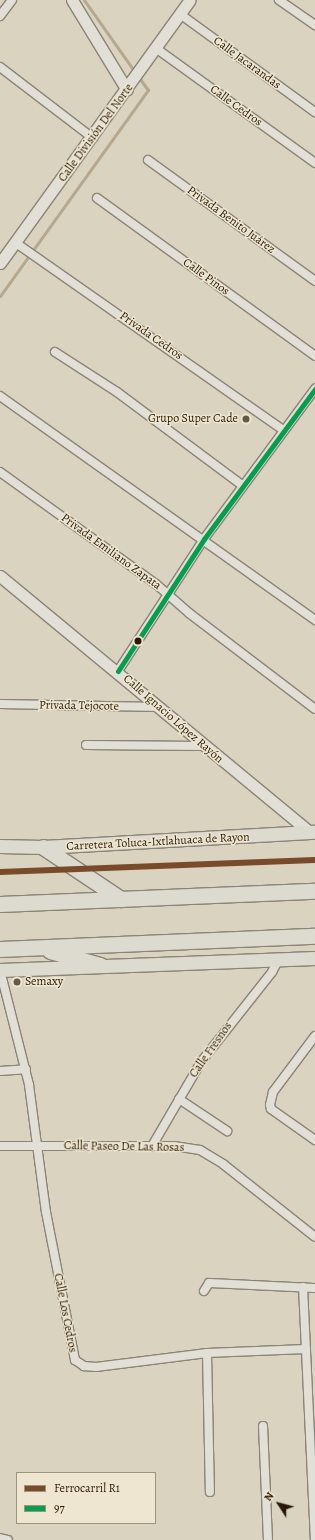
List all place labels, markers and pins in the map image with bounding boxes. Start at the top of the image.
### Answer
place label: Grupo Super Cade [148,412,238,426]
marker: Grupo Super Cade [241,414,251,424]
unlabelled marker [133,636,143,646]
place label: Semaxy [25,975,63,989]
marker: Semaxy [12,977,22,987]

